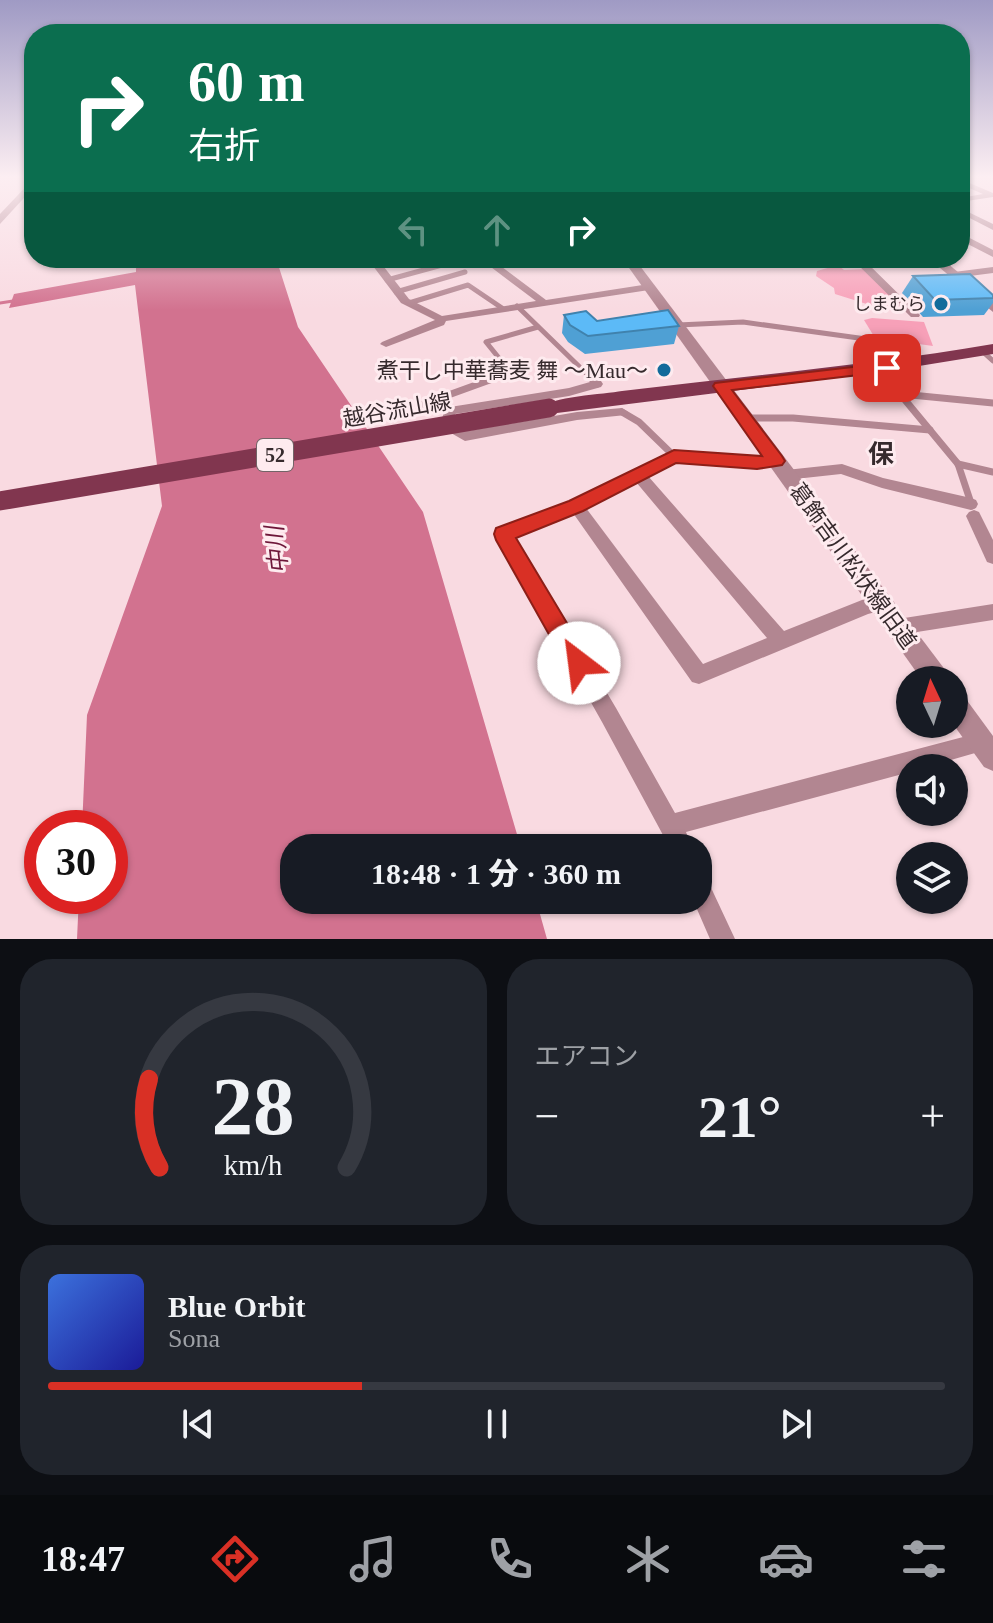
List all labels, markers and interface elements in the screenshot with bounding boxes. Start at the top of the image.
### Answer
text: 60 m [188,51,305,113]
icon: right [56,56,160,160]
text: 右折 [188,126,260,166]
icon: left [391,208,435,252]
icon: ahead [475,208,519,252]
icon: right [559,208,603,252]
place label: しまむら [853,294,925,314]
marker: しまむら [932,295,950,313]
pin [853,334,921,402]
icon: arrive [865,346,909,390]
place label: 煮干し中華蕎麦 舞 〜Mau〜 [377,358,648,383]
marker: 煮干し中華蕎麦 舞 〜Mau〜 [655,361,673,379]
street label: 越谷流山線 [341,388,453,432]
road number: 52 [257,439,293,471]
district label: 保 [868,440,894,469]
street label: 葛飾吉川松伏線旧道 [785,479,921,653]
water label: 中川 [261,522,293,575]
position arrow [537,621,621,705]
north arrow [896,666,968,738]
map controls [896,666,968,914]
button: sound [896,754,968,826]
speed limit sign: 30 [24,810,128,914]
button: layers [896,842,968,914]
text: 18:48 · 1 分 · 360 m [371,857,621,890]
text: エアコン [535,1042,639,1071]
text: 28 [212,1060,295,1152]
text: 21° [698,1084,782,1150]
text: − [535,1092,559,1141]
text: + [920,1092,945,1141]
text: km/h [224,1150,283,1181]
text: Blue Orbit [168,1290,306,1323]
text: Sona [168,1324,220,1353]
icon: previous [176,1402,220,1446]
icon: pause [475,1402,519,1446]
icon: next [774,1402,818,1446]
icon: directions [207,1531,263,1587]
icon: music [345,1531,401,1587]
icon: phone [482,1531,538,1587]
icon: climate [620,1531,676,1587]
icon: car [758,1531,814,1587]
icon: filters [896,1531,952,1587]
text: 18:47 [41,1539,125,1579]

